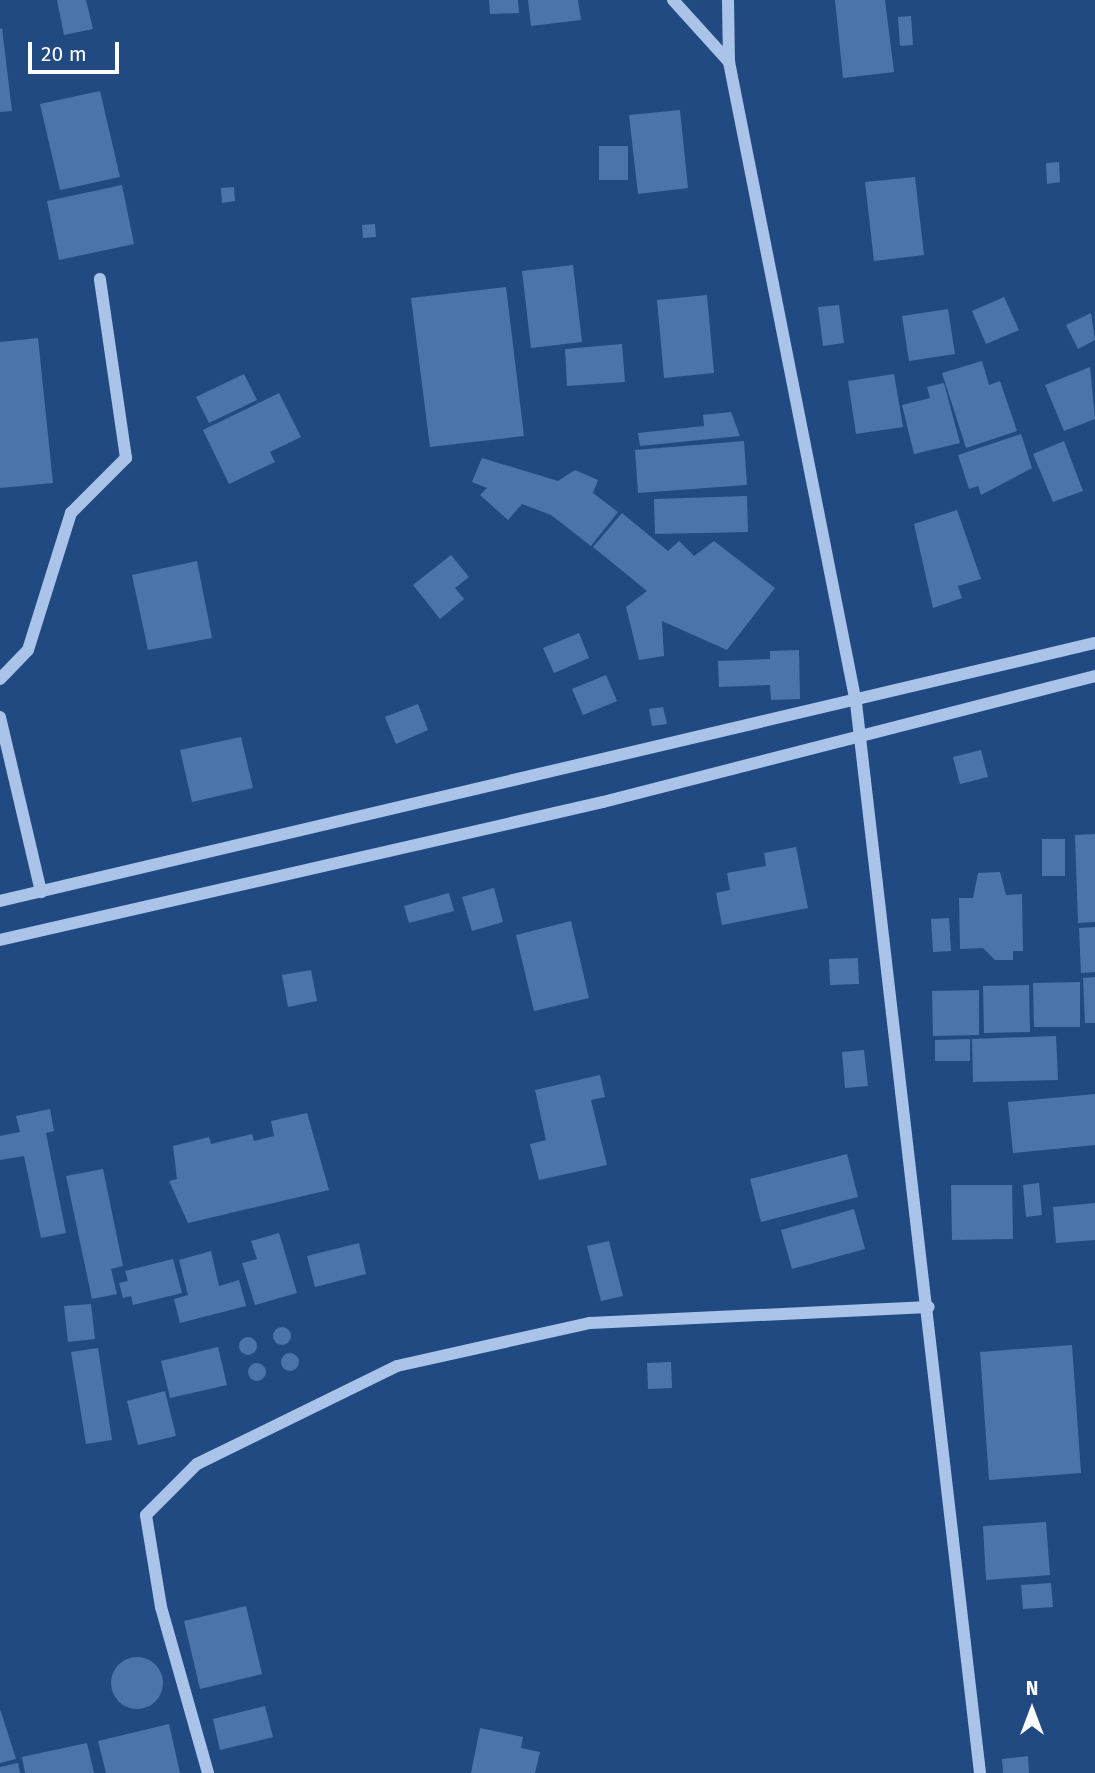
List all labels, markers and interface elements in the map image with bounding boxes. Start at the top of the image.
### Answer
scale bar [32,28,122,72]
text: 20 m [41,41,87,67]
north arrow [997,1675,1067,1745]
text: N [1026,1677,1038,1700]

